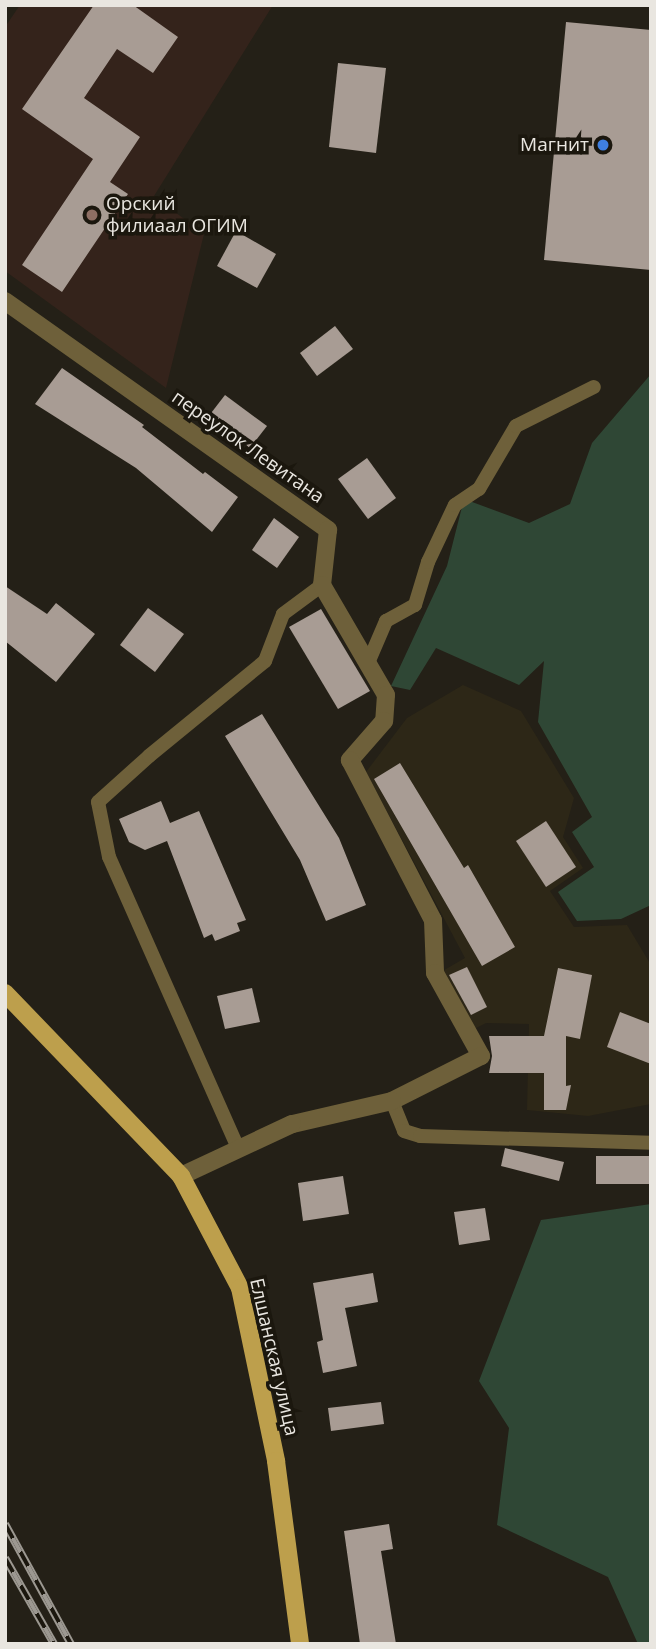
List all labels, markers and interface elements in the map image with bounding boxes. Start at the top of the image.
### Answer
place label: Магнит [520,134,589,156]
marker: Магнит [595,137,611,153]
place label: Орский филиаал ОГИМ [106,193,248,237]
marker: Орский филиаал ОГИМ [84,207,100,223]
street label: переулок Левитана [168,386,328,508]
street label: Елшанская улица [245,1276,303,1438]

